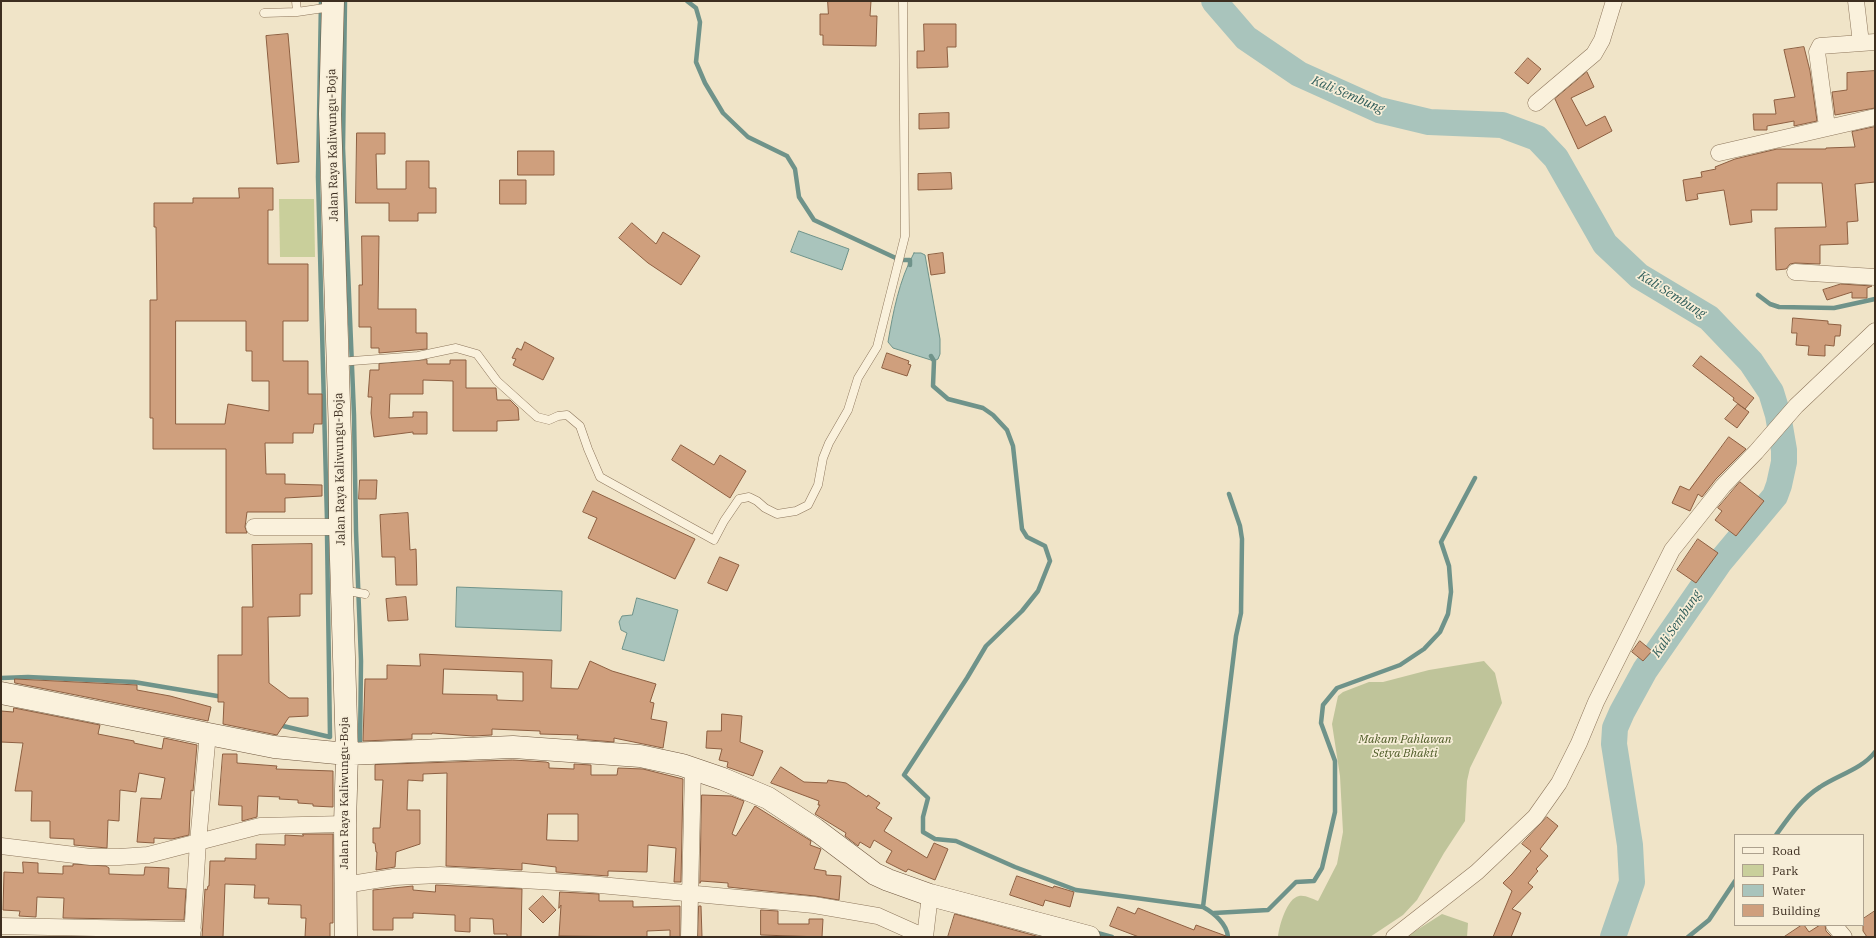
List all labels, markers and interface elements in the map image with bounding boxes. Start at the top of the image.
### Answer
street label: Jalan Raya Kaliwungu-Boja [324,68,342,222]
water label: Kali Sembung [1310,73,1386,117]
water label: Kali Sembung [1635,268,1709,322]
street label: Jalan Raya Kaliwungu-Boja [331,392,349,546]
water label: Kali Sembung [1649,588,1705,660]
street label: Jalan Raya Kaliwungu-Boja [338,717,352,869]
park label: Makam Pahlawan Setya Bhakti [1358,733,1452,761]
legend [1734,834,1864,926]
text: Road [1772,843,1801,858]
text: Park [1772,863,1798,878]
text: Water [1772,883,1805,898]
text: Building [1772,903,1820,918]

